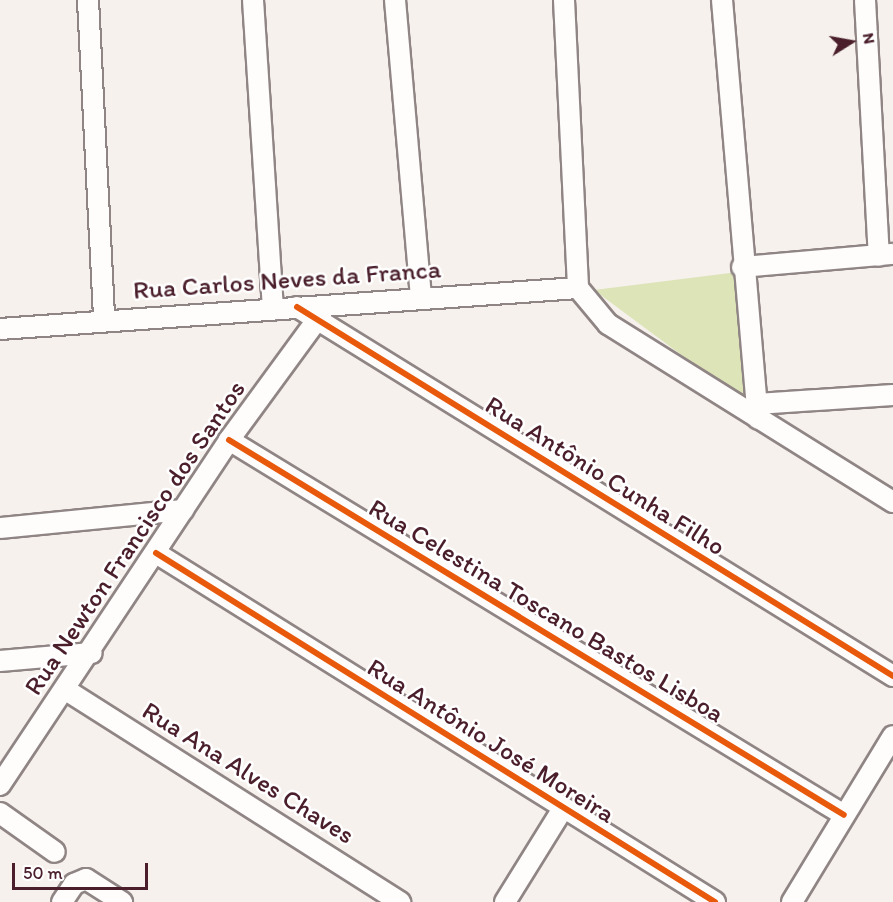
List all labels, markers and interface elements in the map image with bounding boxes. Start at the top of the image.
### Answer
north arrow [821,12,881,72]
text: N [859,31,880,46]
street label: Rua Carlos Neves da Franca [132,254,442,306]
street label: Rua Newton Francisco dos Santos [17,374,253,702]
street label: Rua Antônio Cunha Filho [480,390,730,562]
street label: Rua Celestina Toscano Bastos Lisboa [363,492,729,730]
street label: Rua Antônio José Moreira [362,652,620,830]
street label: Rua Ana Alves Chaves [136,695,360,851]
scale bar [15,851,152,889]
text: 50 m [23,862,63,884]

